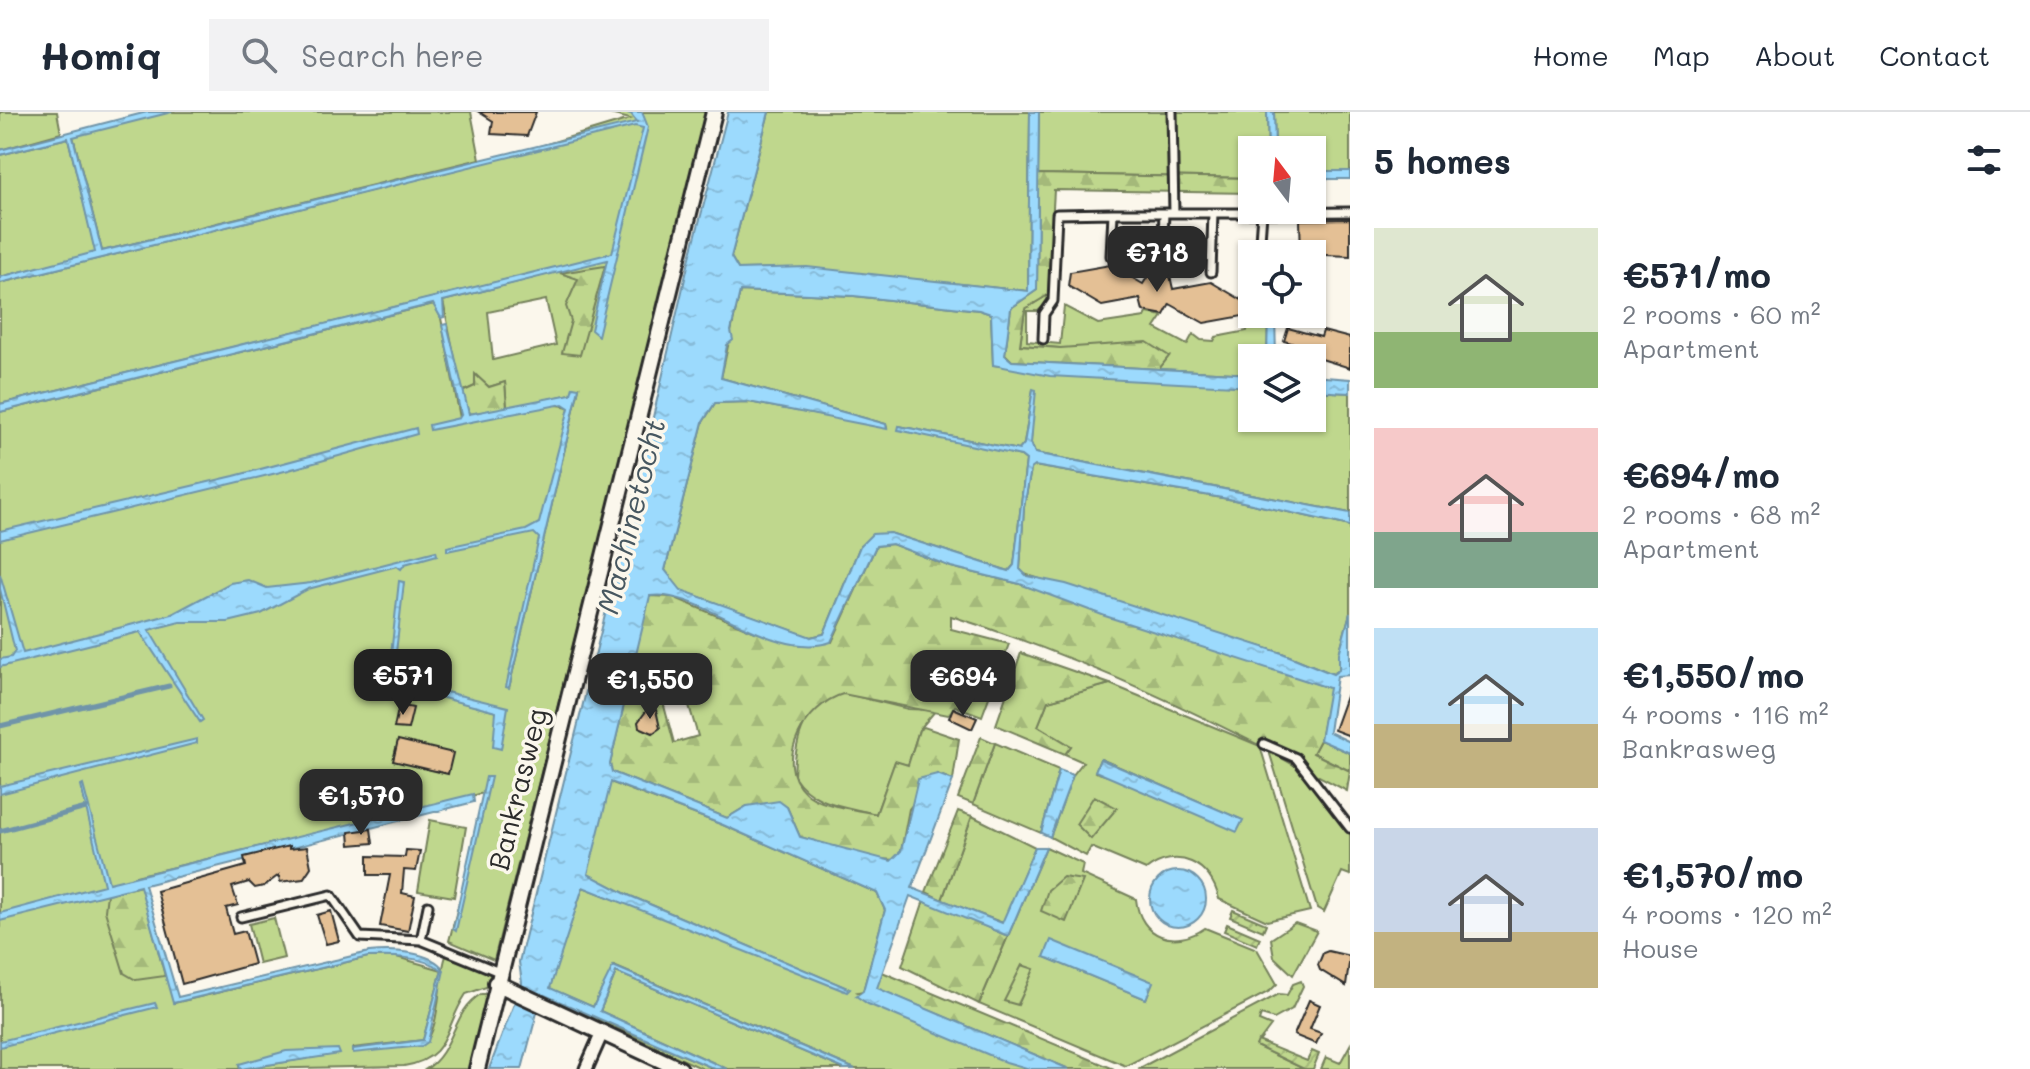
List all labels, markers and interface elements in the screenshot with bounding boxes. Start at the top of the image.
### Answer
search box [209,19,769,91]
text: Homiq [40,30,161,80]
icon: search [237,33,281,77]
text: Search here [301,35,484,75]
text: Home [1533,37,1609,73]
text: Map [1653,37,1710,73]
text: About [1754,37,1835,73]
text: Contact [1879,37,1990,73]
north arrow [1238,136,1326,224]
map controls [1238,136,1326,432]
text: 5 homes [1374,138,1511,183]
icon: filters [1962,138,2006,182]
pin: €718 [1110,226,1204,294]
text: €718 [1125,235,1189,269]
button: locate [1238,240,1326,328]
text: €571/mo [1622,252,1771,297]
icon: home [1438,260,1534,356]
text: 2 rooms · 60 m² [1622,297,1821,331]
text: Apartment [1622,331,1759,365]
button: layers [1238,344,1326,432]
water label: Machinetocht [586,414,674,618]
text: €694/mo [1622,452,1780,497]
icon: home [1438,460,1534,556]
text: 2 rooms · 68 m² [1622,497,1820,531]
text: Apartment [1622,531,1759,565]
pin: €571 [356,649,450,717]
pin: €694 [916,650,1010,718]
text: €1,550/mo [1622,652,1804,697]
pin: €1,550 [585,653,715,721]
text: €571 [372,658,434,692]
text: €694 [929,659,997,693]
icon: home [1438,660,1534,756]
text: €1,550 [606,662,694,696]
text: 4 rooms · 116 m² [1622,697,1829,731]
street label: Bankrasweg [480,704,554,874]
text: Bankrasweg [1622,731,1776,765]
pin: €1,570 [296,769,426,837]
text: €1,570 [318,778,404,812]
text: €1,570/mo [1622,852,1803,897]
icon: home [1438,860,1534,956]
text: 4 rooms · 120 m² [1622,897,1832,931]
text: House [1622,931,1699,965]

